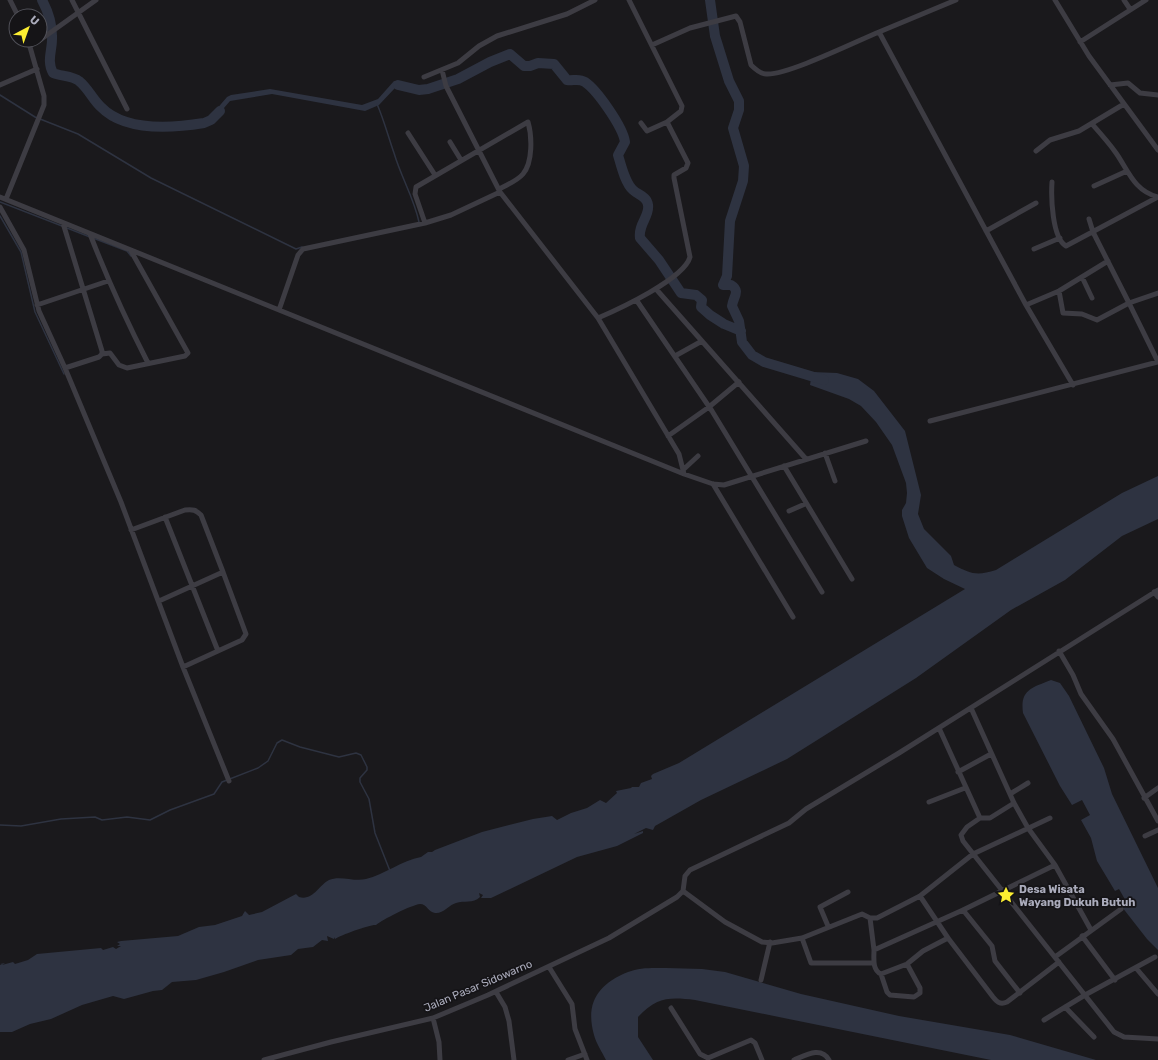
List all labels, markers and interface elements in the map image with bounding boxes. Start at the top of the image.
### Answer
north arrow [8,8,48,48]
text: U [27,13,42,28]
place label: Desa Wisata Wayang Dukuh Butuh [1019,883,1135,909]
place icon: Desa Wisata Wayang Dukuh Butuh [996,885,1016,905]
street label: Jalan Pasar Sidowarno [422,957,534,1015]

